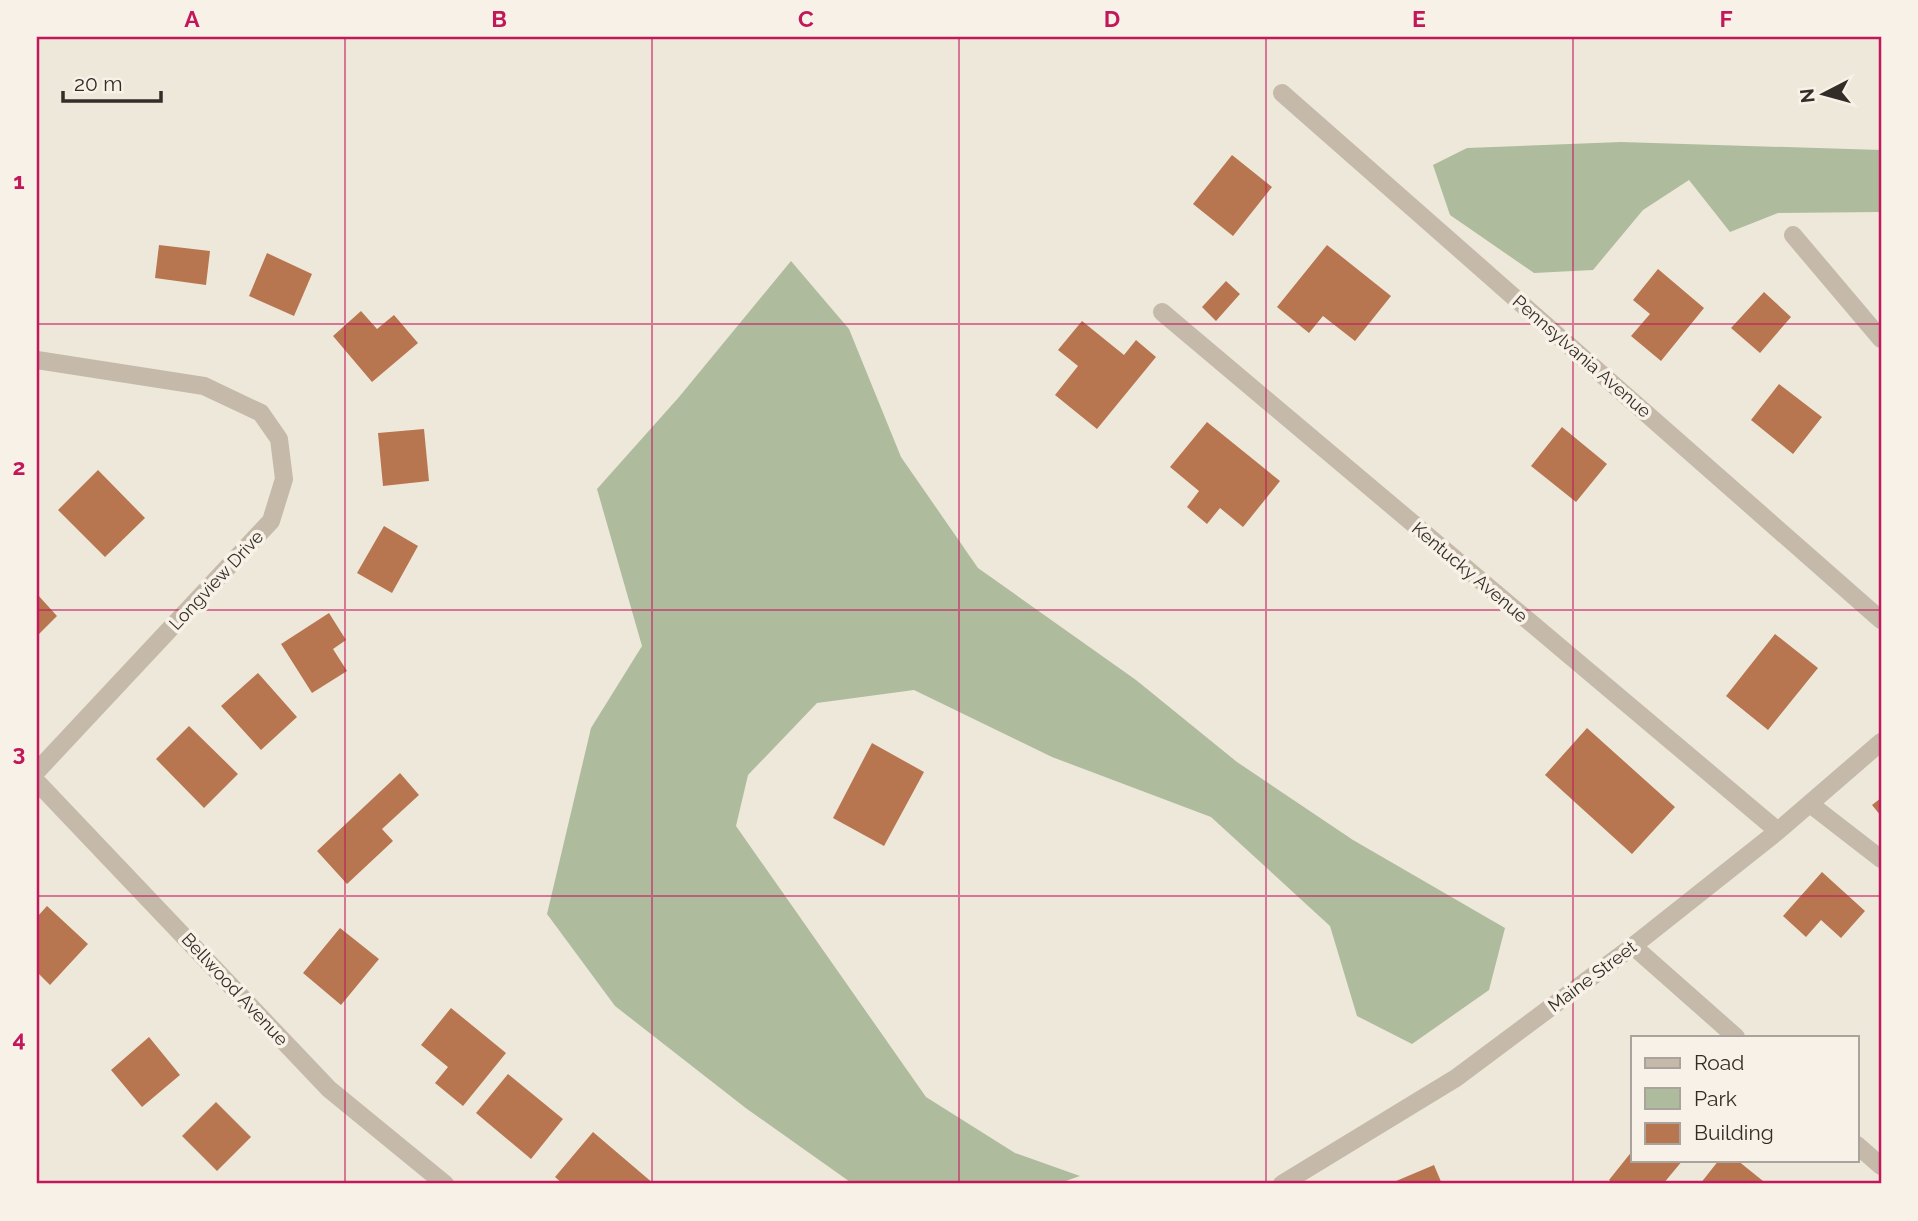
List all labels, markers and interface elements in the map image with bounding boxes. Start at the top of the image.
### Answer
text: A [184,5,200,32]
text: B [491,5,507,32]
text: C [798,5,814,32]
text: D [1104,5,1120,32]
text: E [1412,5,1426,32]
text: F [1719,5,1733,32]
scale bar [63,60,161,104]
north arrow [1788,60,1858,130]
text: 20 m [74,71,122,96]
text: N [1795,87,1819,104]
text: 1 [13,167,25,194]
street label: Pennsylvania Avenue [1509,290,1656,422]
text: 2 [13,453,25,480]
street label: Kentucky Avenue [1408,517,1532,627]
street label: Longview Drive [165,526,268,634]
text: 3 [13,739,25,766]
street label: Bellwood Avenue [177,928,293,1050]
street label: Maine Street [1544,936,1640,1016]
text: 4 [12,1025,26,1052]
legend [1631,1036,1858,1162]
text: Road [1694,1050,1744,1075]
text: Park [1694,1086,1737,1111]
text: Building [1694,1120,1774,1145]

